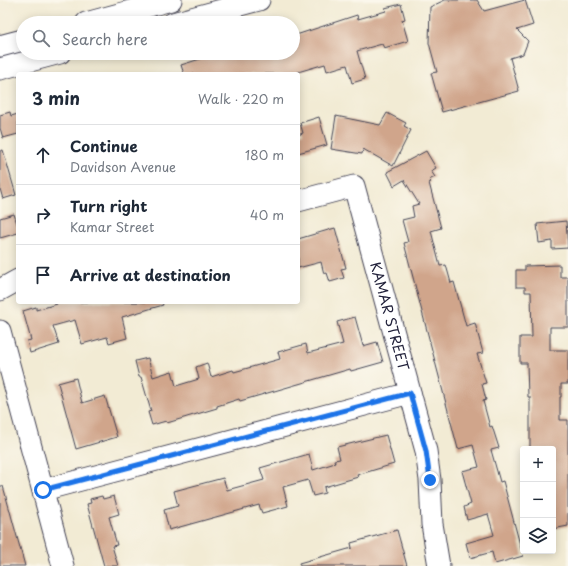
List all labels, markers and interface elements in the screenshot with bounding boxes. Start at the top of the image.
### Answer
search box [16,16,300,60]
icon: search [30,27,52,49]
text: Search here [62,27,148,50]
text: 3 min [32,85,80,111]
text: Walk · 220 m [198,89,284,108]
text: Continue [70,134,138,157]
icon: ahead [32,144,54,166]
text: 180 m [245,145,284,164]
text: Davidson Avenue [70,157,176,176]
text: Turn right [70,194,147,217]
icon: right [32,204,54,226]
text: 40 m [250,205,284,224]
text: Kamar Street [70,217,154,236]
street label: KAMAR STREET [365,260,415,373]
text: Arrive at destination [70,263,231,286]
icon: arrive [32,264,54,286]
map controls [520,446,556,554]
button: + [520,446,556,482]
route end [421,471,439,489]
route start [34,481,52,499]
button: − [520,482,556,518]
button: layers [520,518,556,554]

